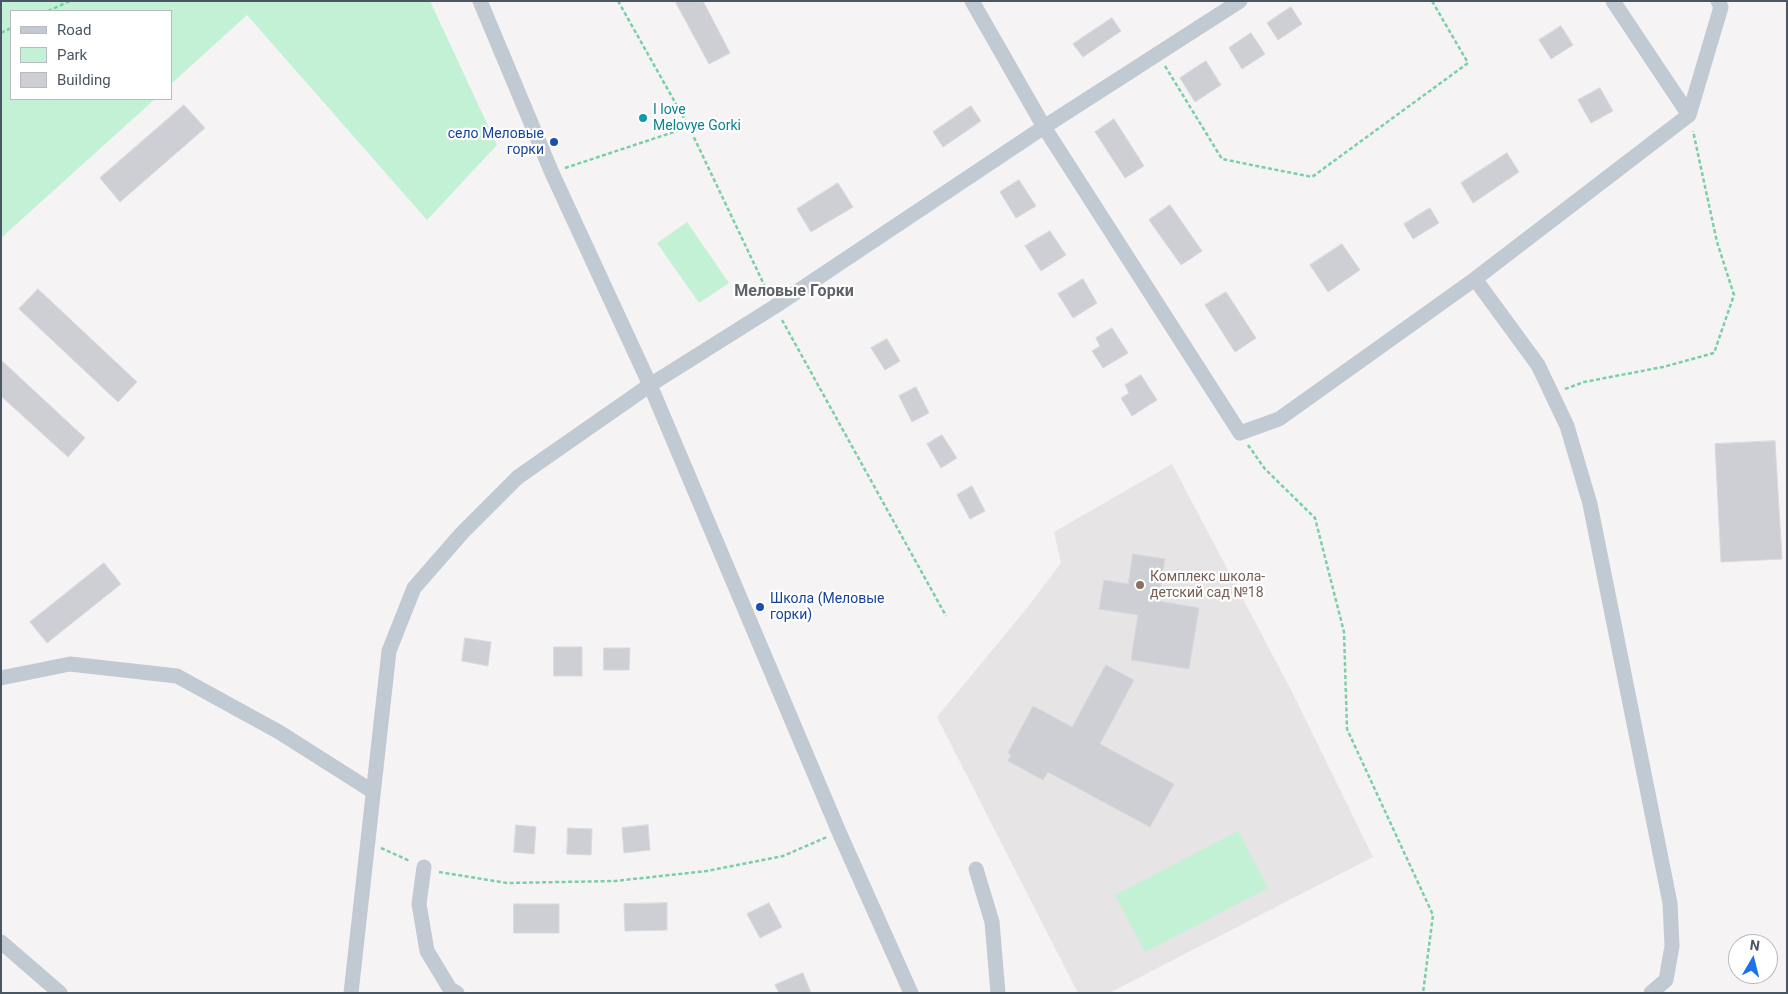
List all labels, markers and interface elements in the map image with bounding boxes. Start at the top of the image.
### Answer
legend [10,10,172,100]
text: Road [57,21,91,39]
text: Park [57,46,87,64]
text: Building [57,71,111,89]
place label: I love Melovye Gorki [653,102,741,134]
marker: I love Melovye Gorki [637,112,649,124]
place label: село Меловые горки [448,126,544,158]
marker: село Меловые горки [548,136,560,148]
district label: Меловые Горки [734,282,854,302]
place label: Комплекс школа- детский сад №18 [1150,569,1265,602]
marker: Комплекс школа- детский сад №18 [1134,579,1146,591]
place label: Школа (Меловые горки) [770,591,884,624]
marker: Школа (Меловые горки) [754,601,766,613]
north arrow [1728,934,1778,984]
text: N [1749,937,1761,954]

